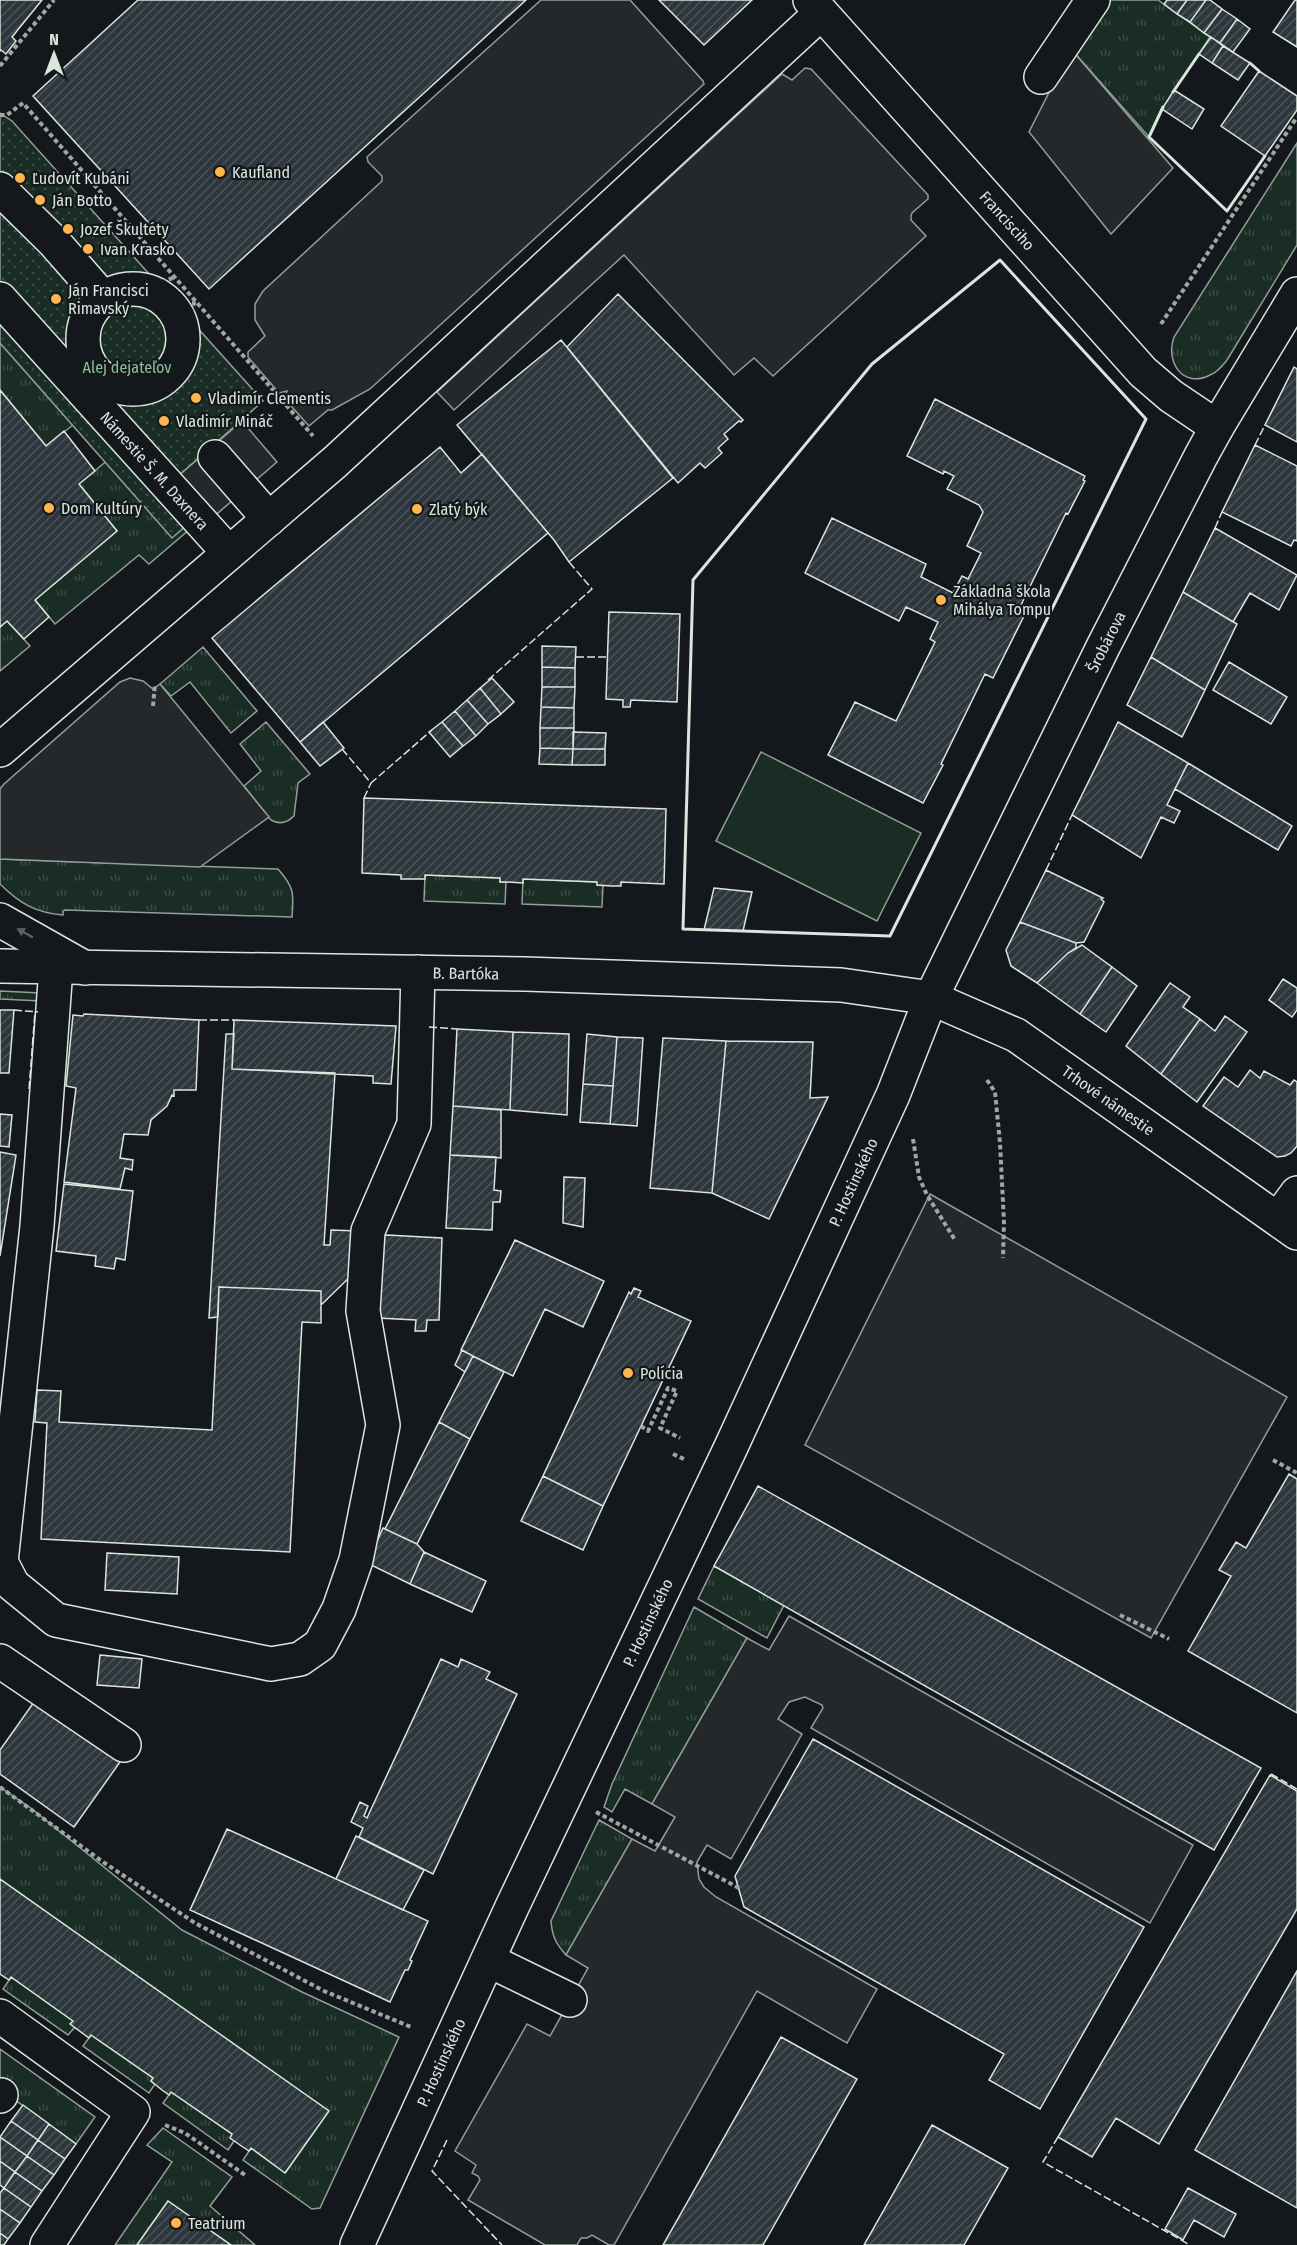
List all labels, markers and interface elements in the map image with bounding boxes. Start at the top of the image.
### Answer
north arrow [24,24,84,84]
text: N [49,30,59,49]
place label: Kaufland [232,163,290,182]
marker: Kaufland [213,165,227,179]
place label: Ľudovít Kubáni [32,169,130,188]
marker: Ľudovít Kubáni [13,171,27,185]
street label: Francisciho [976,187,1039,254]
place label: Ján Botto [52,191,112,210]
marker: Ján Botto [33,193,47,207]
place label: Jozef Škultéty [80,219,169,239]
marker: Jozef Škultéty [61,222,75,236]
place label: Ivan Krasko [100,240,175,259]
marker: Ivan Krasko [81,242,95,256]
place label: Ján Francisci Rimavský [68,281,149,318]
marker: Ján Francisci Rimavský [49,292,63,306]
park label: Alej dejateľov [83,358,171,377]
place label: Vladimír Clementis [208,389,331,408]
marker: Vladimír Clementis [189,391,203,405]
street label: Námestie Š. M. Daxnera [97,408,213,534]
place label: Vladimír Mináč [176,412,273,431]
marker: Vladimír Mináč [157,414,171,428]
place label: Dom Kultúry [61,499,143,518]
place label: Zlatý býk [429,500,488,519]
marker: Dom Kultúry [42,501,56,515]
marker: Zlatý býk [410,502,424,516]
place label: Základná škola Mihálya Tompu [953,582,1051,619]
marker: Základná škola Mihálya Tompu [934,593,948,607]
street label: Šrobárova [1082,608,1129,675]
one-way arrow [16,928,33,938]
street label: B. Bartóka [432,963,500,983]
street label: Trhové námestie [1059,1061,1158,1139]
street label: P. Hostinského [824,1135,881,1229]
place label: Polícia [640,1364,683,1383]
marker: Polícia [621,1366,635,1380]
street label: P. Hostinského [618,1575,677,1670]
street label: P. Hostinského [412,2015,469,2110]
place label: Teatrium [188,2214,246,2233]
marker: Teatrium [169,2216,183,2230]

